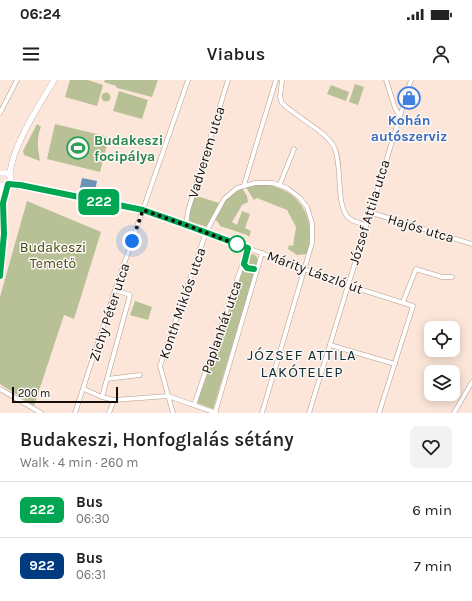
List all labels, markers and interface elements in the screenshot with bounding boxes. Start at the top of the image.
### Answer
text: 06:24 [20,5,61,23]
icon: menu [20,43,42,65]
text: Viabus [207,43,265,65]
icon: person [430,43,452,65]
shop icon: Kohán autószerviz [396,85,422,111]
street label: Vadverem utca [184,104,228,200]
place label: Kohán autószerviz [371,112,447,145]
place label: Budakeszi focipálya [94,132,163,165]
sports icon: Budakeszi focipálya [65,135,91,161]
street label: József Attila utca [345,158,394,267]
line badge: 222 [76,189,122,215]
text: 222 [86,193,112,210]
street label: Hajós utca [386,210,456,247]
your location [122,231,142,251]
unlabelled marker [228,235,246,253]
park label: Budakeszi Temető [20,239,86,272]
street label: Konth Miklós utca [155,245,209,361]
street label: Márity László út [265,247,365,298]
street label: Zichy Péter utca [86,261,133,363]
street label: Paplanhát utca [198,278,245,376]
map controls [424,321,460,401]
button: locate [424,321,460,357]
district label: JÓZSEF ATTILA LAKÓTELEP [247,346,357,381]
button: layers [424,365,460,401]
scale bar [12,385,118,404]
text: 200 m [18,387,50,400]
button: heart [410,426,452,468]
text: Budakeszi, Honfoglalás sétány [20,429,294,451]
text: Walk · 4 min · 260 m [20,455,139,470]
text: Bus [76,493,103,511]
text: 222 [29,501,55,518]
text: 6 min [412,501,452,519]
text: 06:30 [76,511,110,526]
text: Bus [76,549,103,567]
text: 922 [29,557,55,574]
text: 7 min [414,557,452,575]
text: 06:31 [76,567,106,582]

